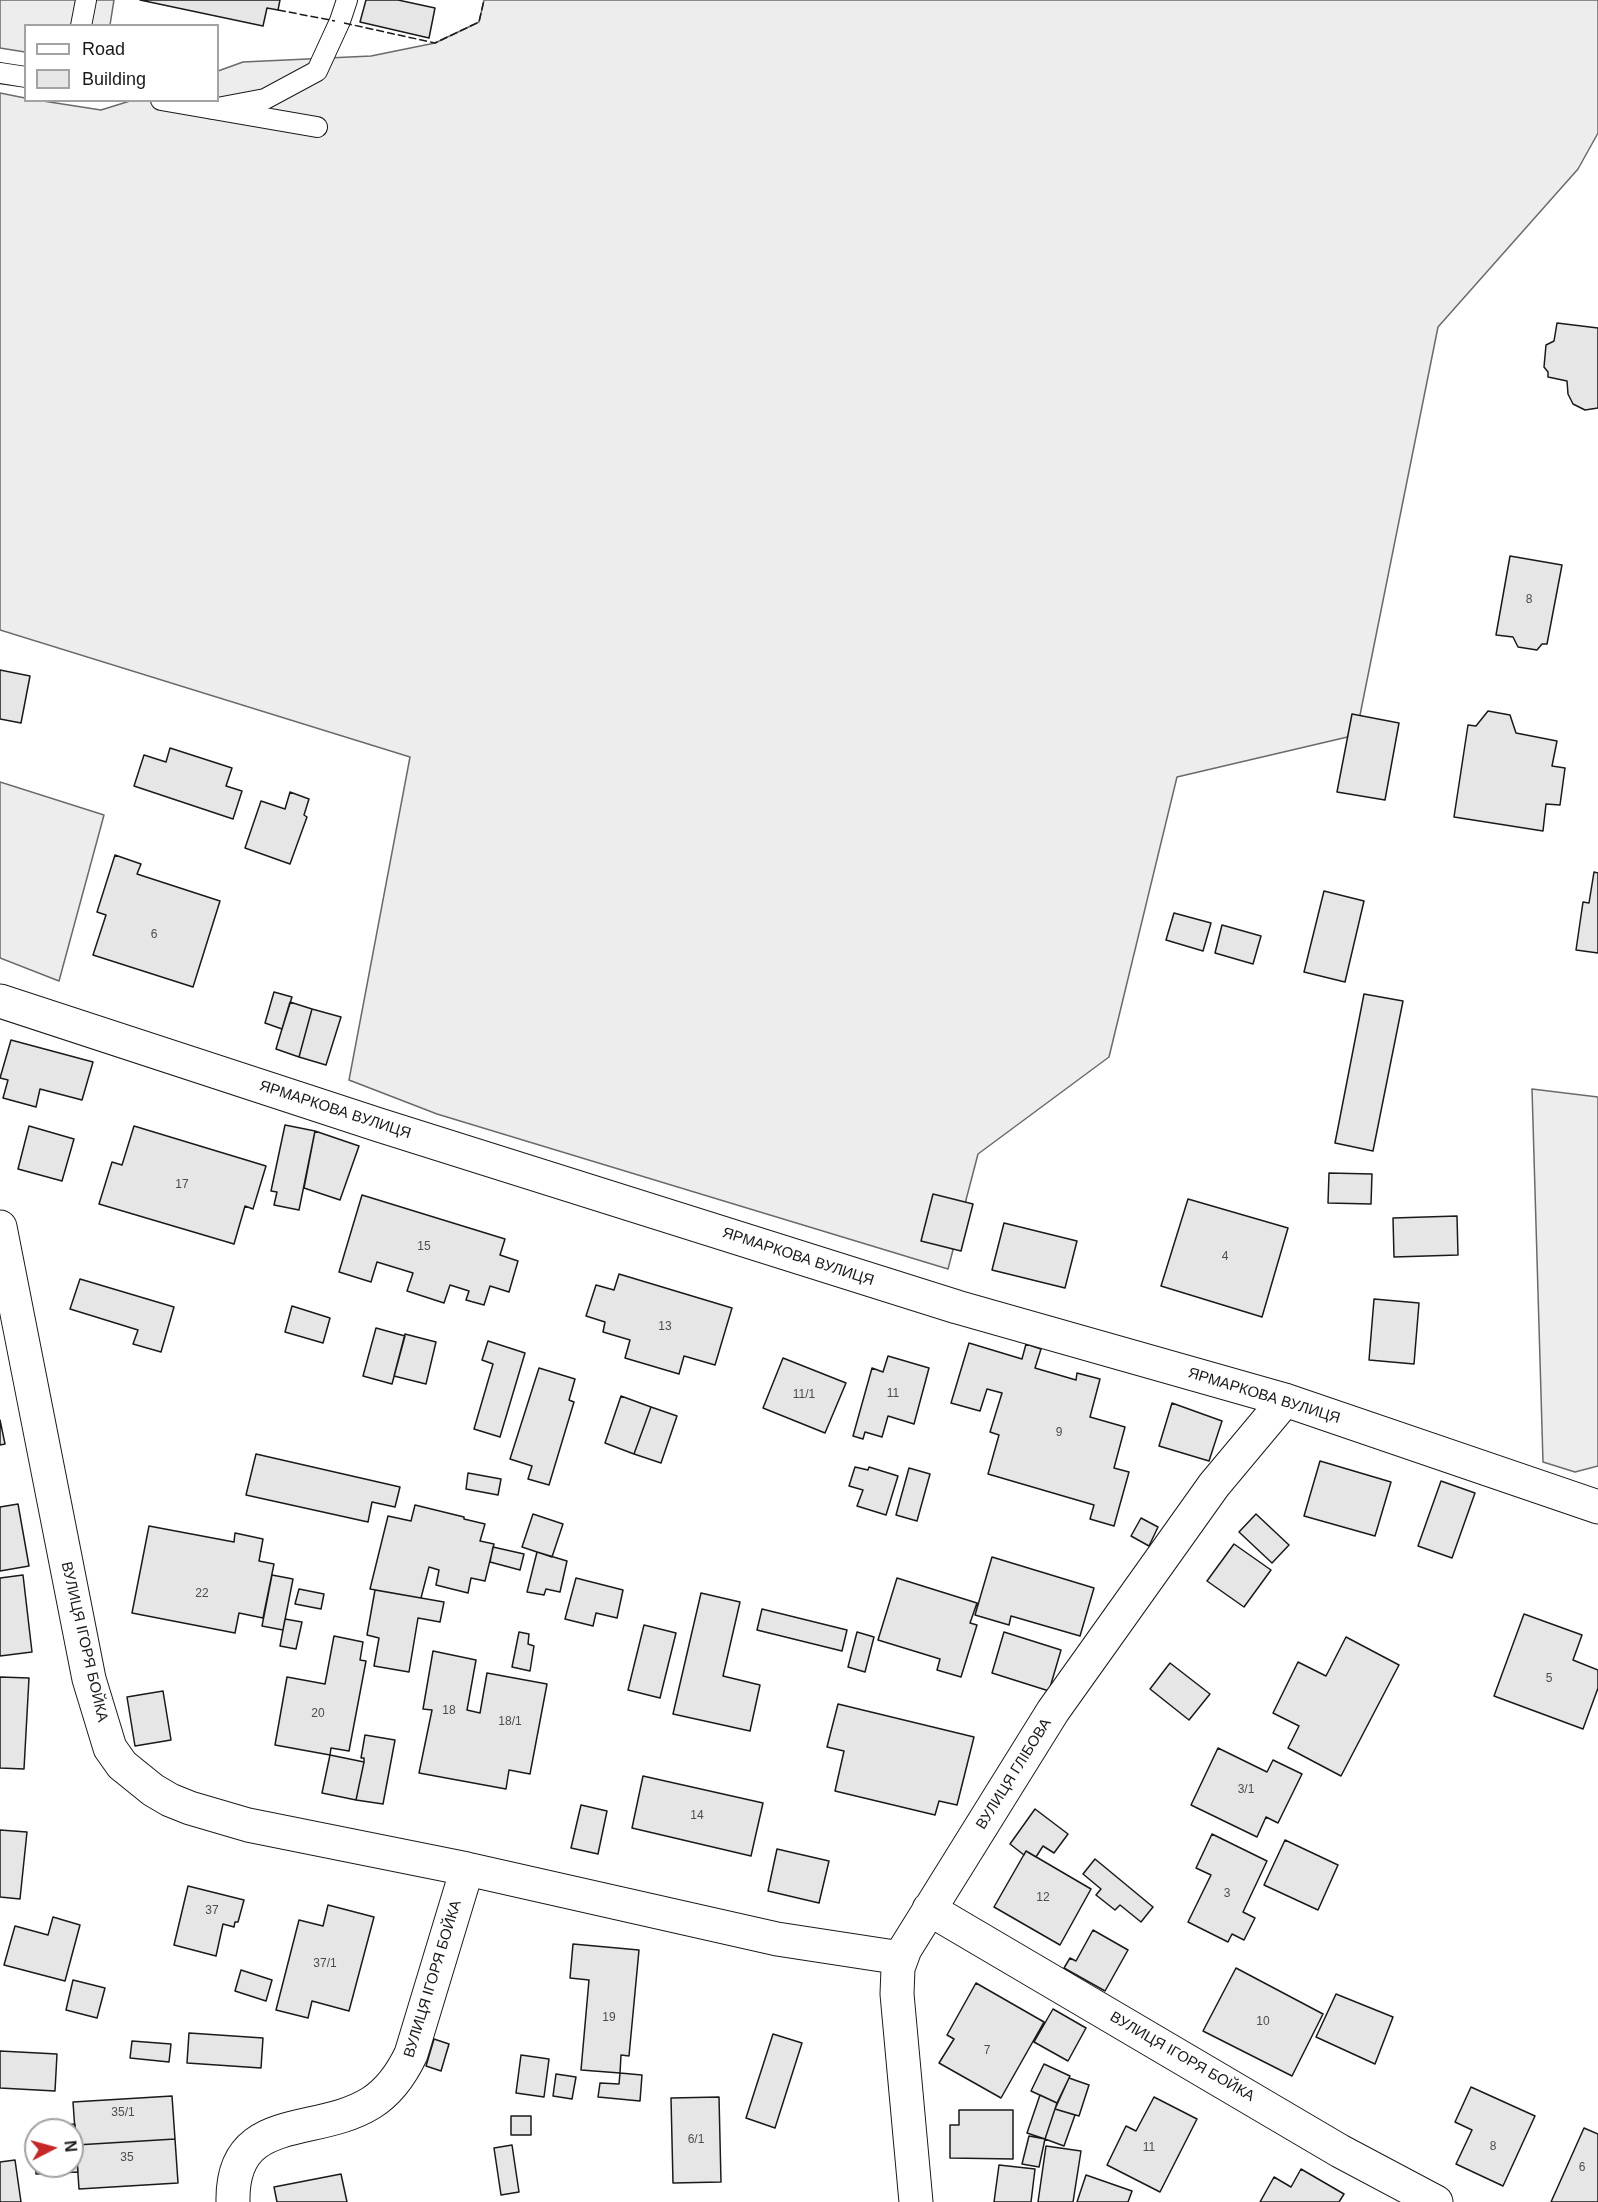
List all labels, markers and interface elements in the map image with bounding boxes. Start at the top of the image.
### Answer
legend [24,24,219,102]
text: Road [82,39,125,59]
text: Building [82,69,146,89]
house number: 8 [1526,593,1532,607]
house number: 6 [151,928,157,942]
street label: ЯРМАРКОВА ВУЛИЦЯ [257,1077,413,1143]
house number: 17 [175,1178,189,1192]
street label: ЯРМАРКОВА ВУЛИЦЯ [720,1224,876,1290]
house number: 15 [417,1240,431,1254]
house number: 4 [1222,1250,1228,1264]
house number: 13 [658,1320,672,1334]
street label: ЯРМАРКОВА ВУЛИЦЯ [1186,1364,1342,1428]
house number: 11 [887,1387,899,1401]
house number: 11/1 [793,1388,815,1402]
house number: 9 [1056,1426,1062,1440]
street label: ВУЛИЦЯ ІГОРЯ БОЙКА [57,1560,111,1724]
house number: 22 [195,1587,209,1601]
house number: 5 [1546,1672,1552,1686]
house number: 18 [442,1704,456,1718]
house number: 20 [311,1707,325,1721]
house number: 18/1 [498,1715,522,1729]
street label: ВУЛИЦЯ ГЛІБОВА [973,1715,1055,1833]
house number: 3/1 [1238,1783,1254,1797]
house number: 14 [690,1809,704,1823]
house number: 3 [1224,1887,1230,1901]
house number: 12 [1036,1891,1050,1905]
street label: ВУЛИЦЯ ІГОРЯ БОЙКА [400,1898,466,2060]
house number: 37 [205,1904,219,1918]
house number: 37/1 [313,1957,337,1971]
street label: ВУЛИЦЯ ІГОРЯ БОЙКА [1107,2008,1257,2106]
house number: 19 [602,2011,616,2025]
house number: 10 [1256,2015,1270,2029]
house number: 7 [984,2044,990,2058]
house number: 35/1 [111,2106,135,2120]
north arrow [24,2118,84,2178]
house number: 6/1 [688,2133,704,2147]
text: N [61,2140,79,2153]
house number: 8 [1490,2140,1496,2154]
house number: 11 [1143,2141,1155,2155]
house number: 35 [120,2151,134,2165]
house number: 6 [1579,2161,1585,2175]

